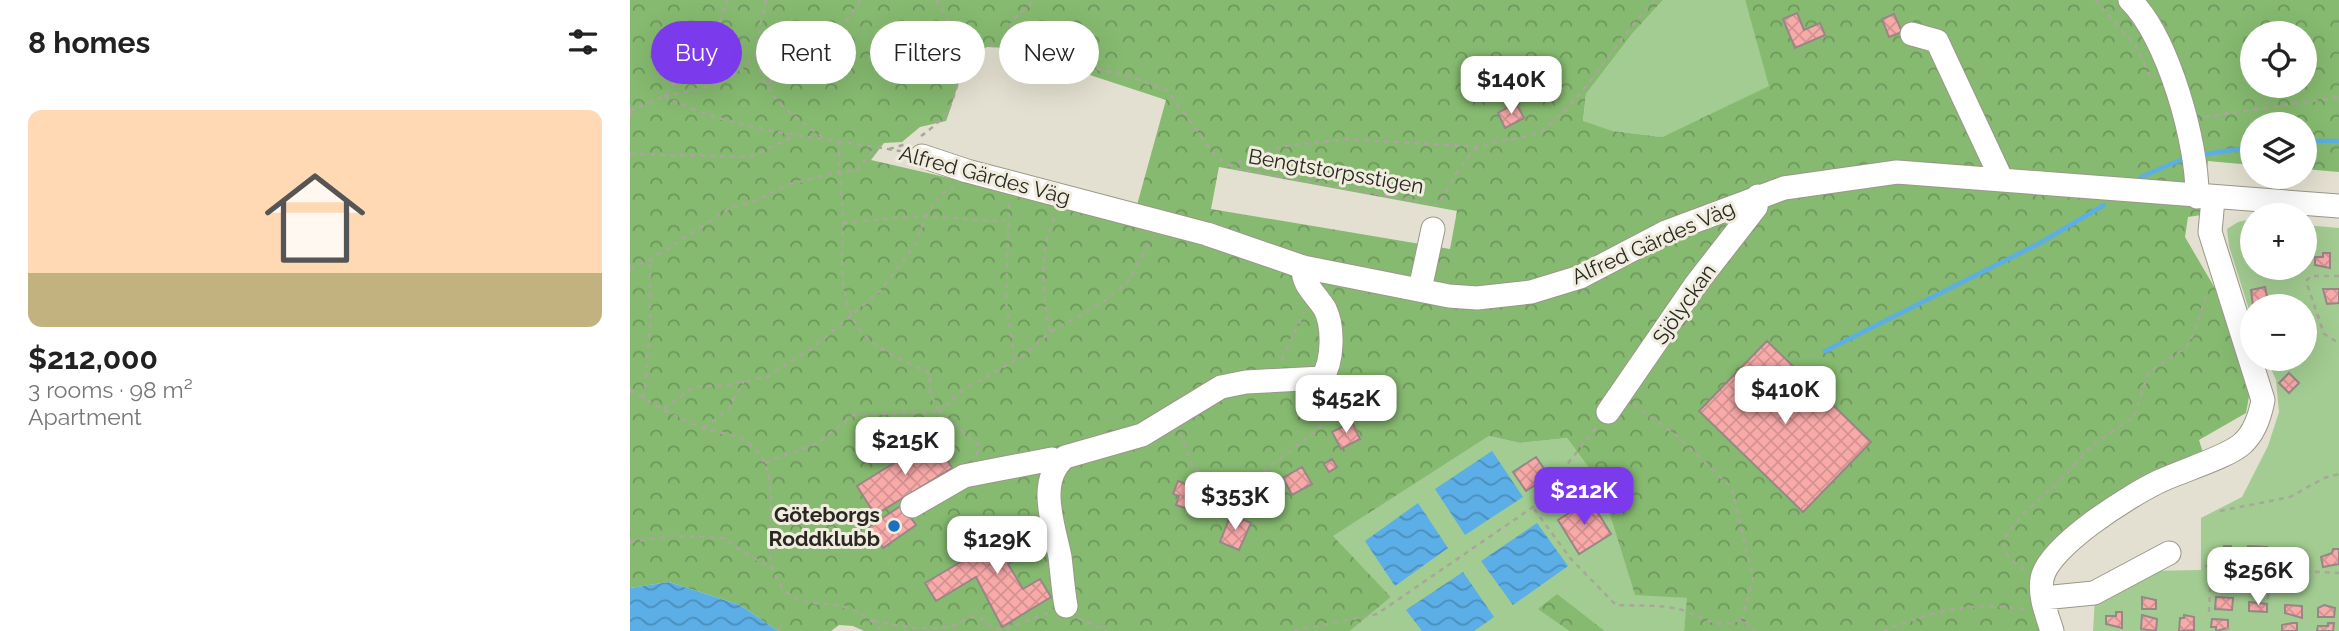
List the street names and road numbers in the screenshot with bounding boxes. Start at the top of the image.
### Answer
street label: Alfred Gärdes Väg [897,140,1073,210]
street label: Bengtstorpsstigen [1246,143,1426,199]
street label: Alfred Gärdes Väg [1568,195,1738,289]
street label: Sjölyckan [1647,259,1721,349]

